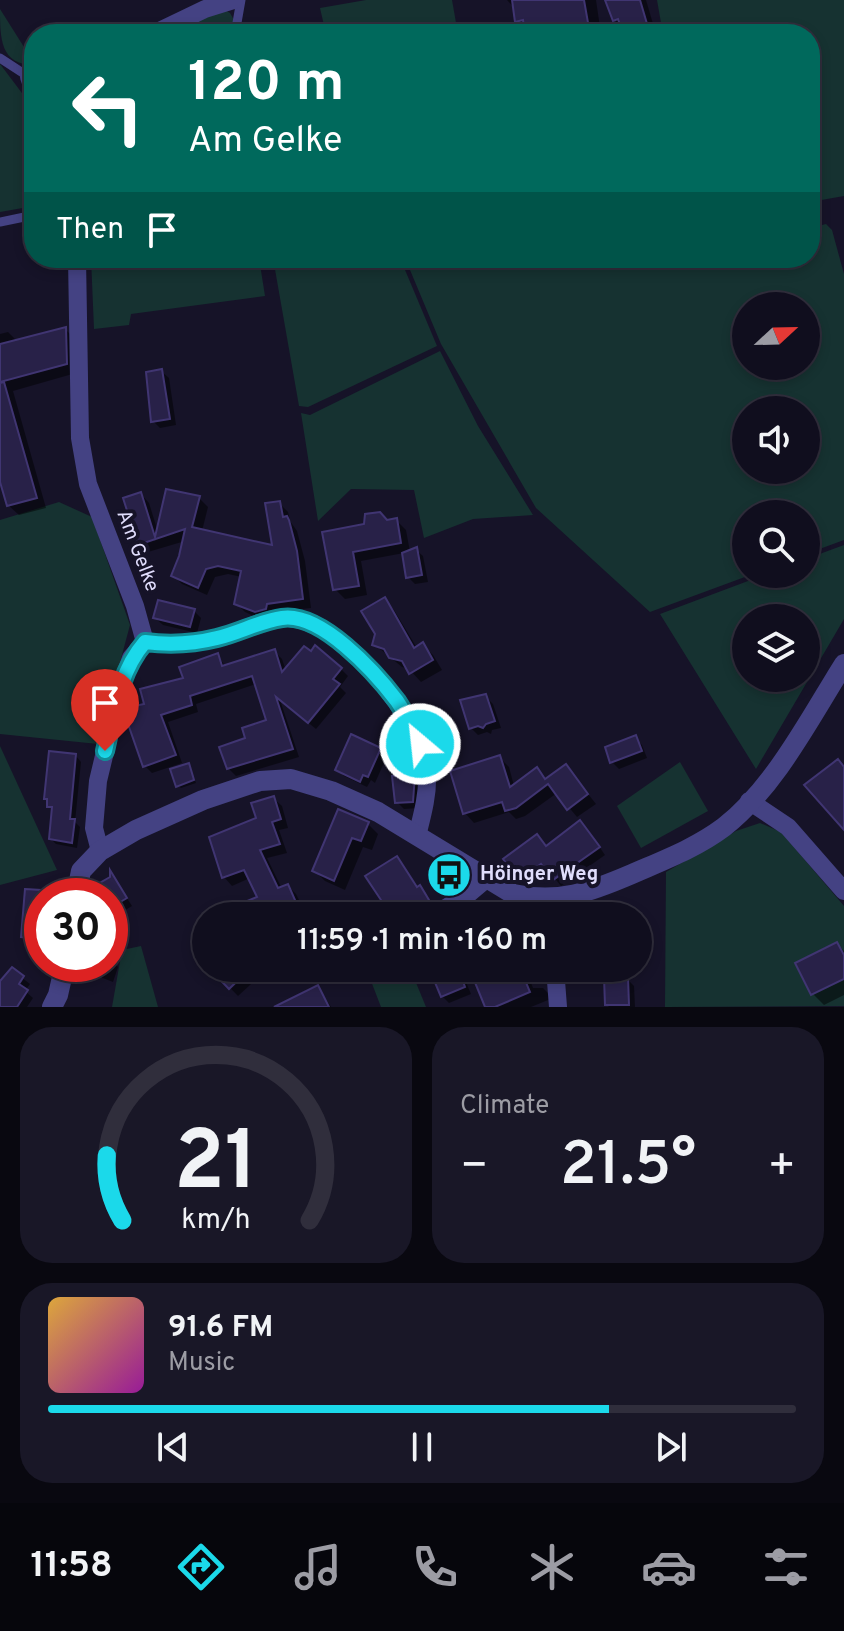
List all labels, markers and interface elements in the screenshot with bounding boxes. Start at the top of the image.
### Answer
text: 120 m [188,50,345,120]
icon: left [56,56,160,160]
text: Am Gelke [188,119,342,165]
icon: arrive [140,208,184,252]
text: Then [56,212,124,249]
north arrow [732,292,820,380]
map controls [732,292,820,692]
button: sound [732,396,820,484]
button: search [732,500,820,588]
street label: Am Gelke [109,506,165,596]
button: layers [732,604,820,692]
pin [71,669,139,751]
icon: arrive [83,681,127,725]
position arrow [378,702,462,786]
bus stop icon: Höinger Weg [425,851,473,899]
place label: Höinger Weg [480,862,598,888]
speed limit sign: 30 [24,878,128,982]
text: 11:59 · 1 min · 160 m [297,923,547,960]
text: Climate [460,1090,549,1123]
text: 21 [174,1114,258,1219]
text: 21.5° [560,1130,696,1206]
text: − [460,1140,488,1196]
text: + [768,1140,796,1196]
text: km/h [181,1203,251,1239]
text: 91.6 FM [168,1310,273,1347]
text: Music [168,1347,235,1380]
icon: previous [151,1425,195,1469]
icon: pause [400,1425,444,1469]
icon: next [649,1425,693,1469]
icon: directions [173,1539,229,1595]
icon: music [290,1539,346,1595]
icon: phone [407,1539,463,1595]
icon: climate [524,1539,580,1595]
icon: car [641,1539,697,1595]
icon: filters [758,1539,814,1595]
text: 11:58 [30,1544,113,1590]

